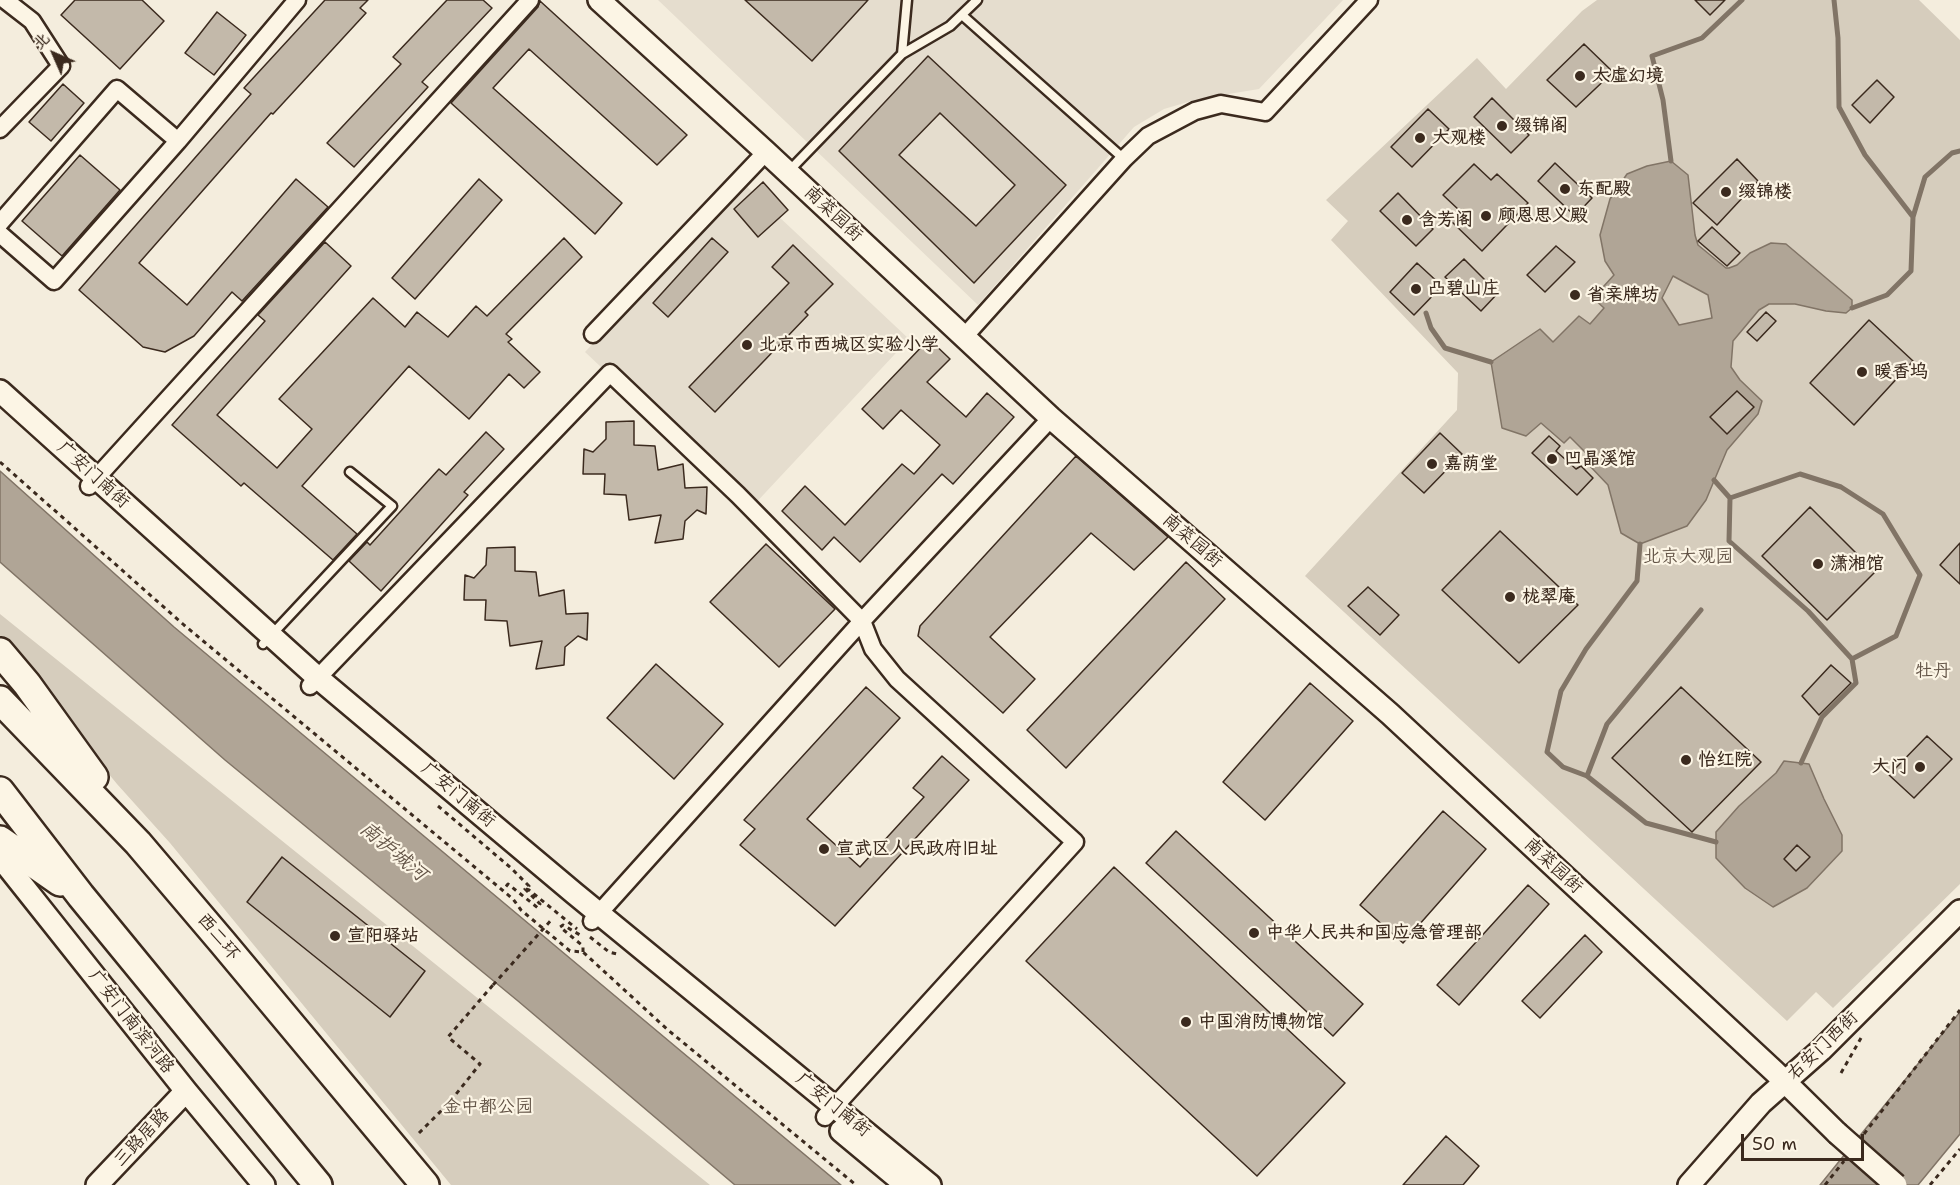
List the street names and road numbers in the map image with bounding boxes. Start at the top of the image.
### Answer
street label: 南菜园街 [799,182,867,246]
street label: 广安门南街 [52,437,134,513]
street label: 南菜园街 [1158,509,1226,573]
street label: 广安门南街 [417,758,499,832]
street label: 南菜园街 [1519,834,1587,898]
street label: 西二环 [192,909,244,965]
street label: 广安门南滨河路 [84,966,178,1078]
street label: 右安门西街 [1783,1007,1863,1085]
street label: 广安门南街 [791,1068,875,1142]
street label: 三路居路 [110,1104,174,1172]

